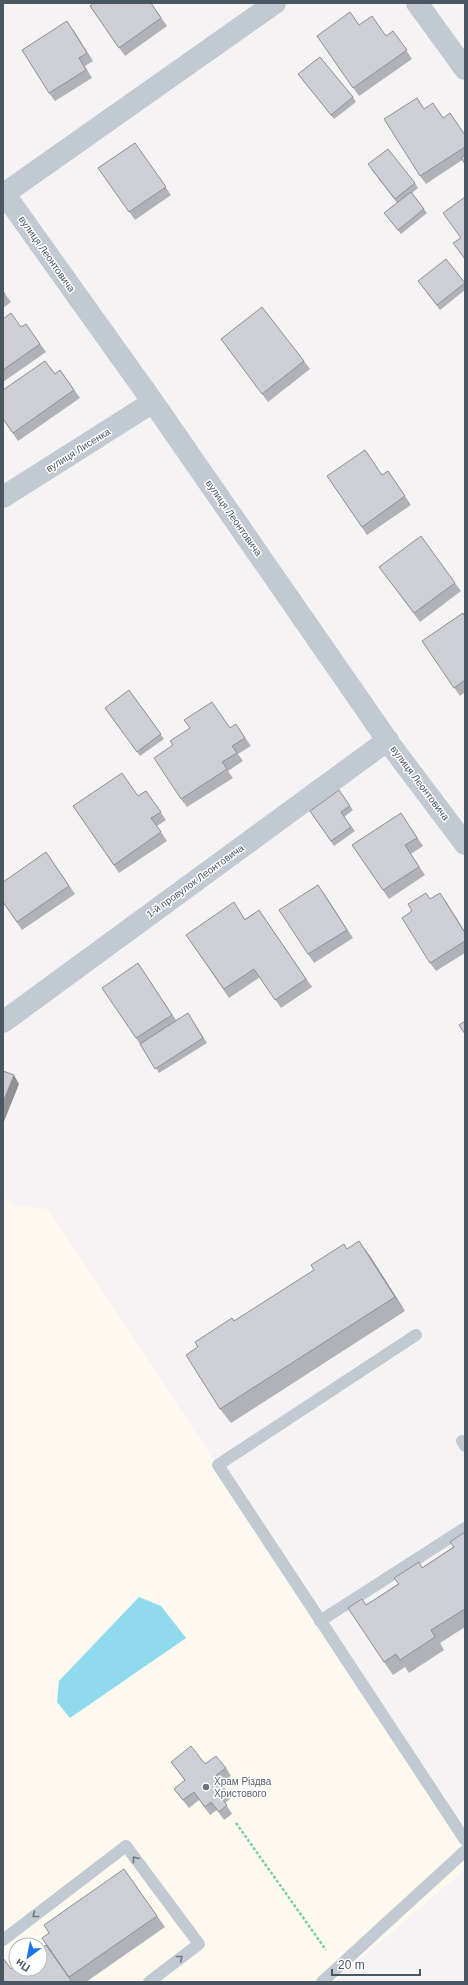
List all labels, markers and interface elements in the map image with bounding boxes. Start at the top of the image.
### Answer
street label: вулиця Леонтовича [17,214,78,294]
street label: вулиця Лисенка [44,426,112,474]
street label: вулиця Леонтовича [204,478,265,558]
street label: вулиця Леонтовича [388,744,452,823]
street label: 1-й провулок Леонтовича [144,842,246,920]
place label: Храм Різдва Христового [214,1776,272,1799]
marker: Храм Різдва Христового [201,1782,211,1792]
one-way arrow [133,1856,140,1863]
one-way arrow [33,1910,40,1917]
north arrow [8,1937,48,1977]
scale bar [332,1951,420,1977]
one-way arrow [175,1956,182,1963]
text: Пн [13,1957,32,1974]
text: 20 m [338,1958,365,1972]

